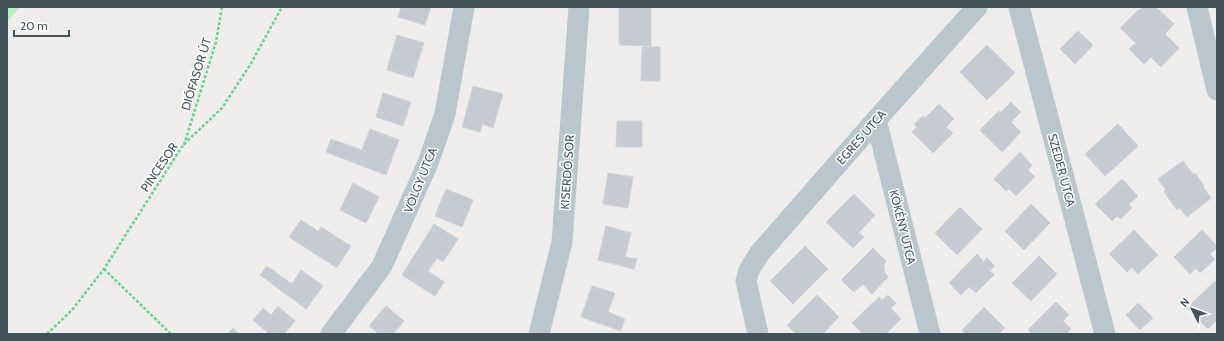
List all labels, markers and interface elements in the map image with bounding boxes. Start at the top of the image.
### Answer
scale bar [14,12,69,38]
text: 20 m [20,18,48,33]
street label: DIÓFASOR ÚT [178,35,214,112]
street label: EGRES UTCA [833,106,889,167]
street label: SZEDER UTCA [1045,132,1079,209]
street label: KISERDŐ SOR [557,133,577,210]
street label: PINCESOR [137,139,181,194]
street label: VÖLGY UTCA [400,145,440,215]
street label: KÖKÉNY UTCA [886,188,920,267]
north arrow [1172,289,1212,329]
text: N [1177,295,1192,310]

